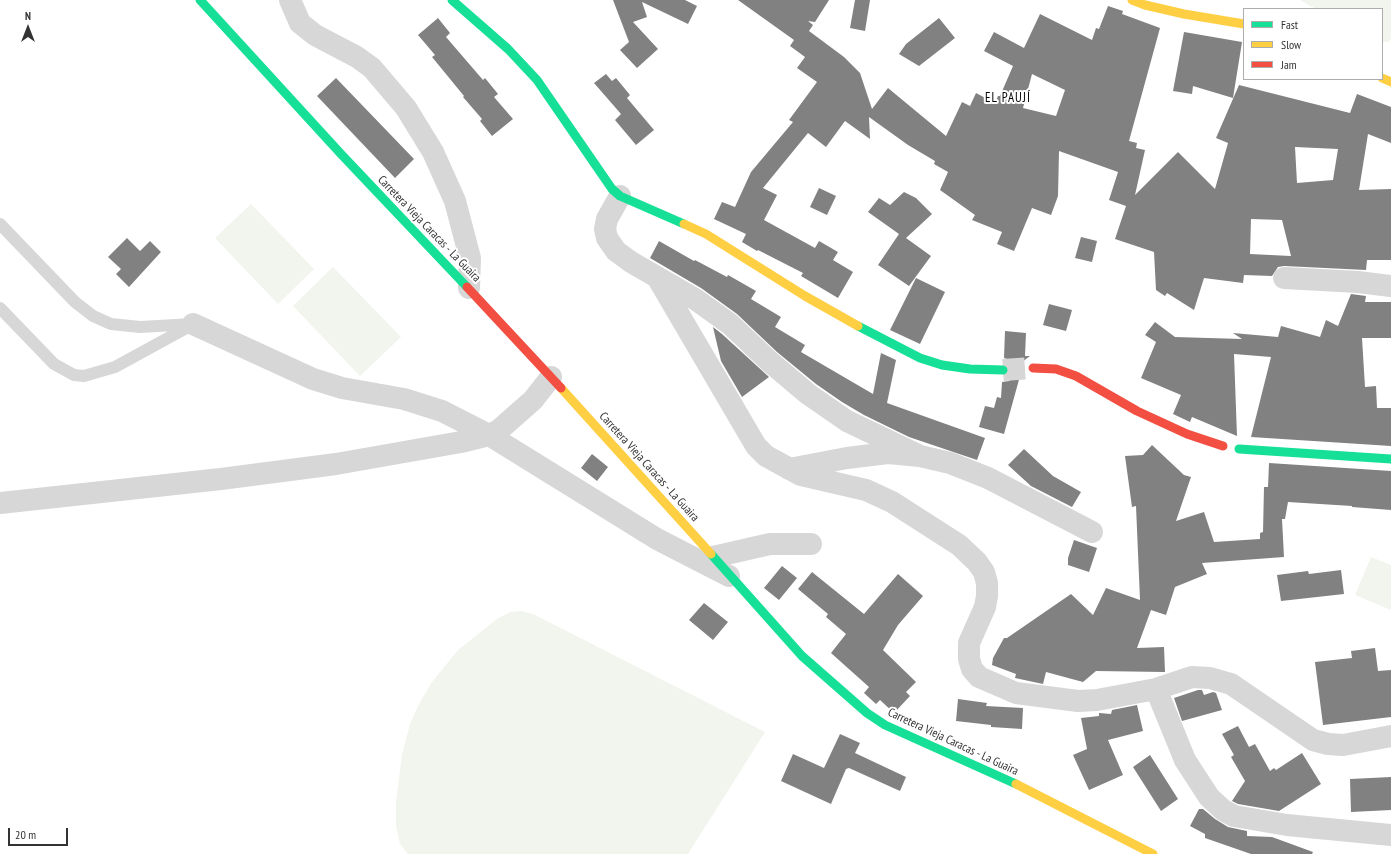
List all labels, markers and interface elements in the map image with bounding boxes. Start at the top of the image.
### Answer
north arrow [8,8,48,48]
legend [1243,8,1383,80]
text: N [25,9,31,23]
text: Fast [1281,17,1298,32]
text: Slow [1281,37,1301,52]
text: Jam [1281,57,1297,72]
district label: EL PAUJÍ [985,90,1031,106]
street label: Carretera Vieja Caracas - La Guaira [374,173,484,285]
street label: Carretera Vieja Caracas - La Guaira [596,409,702,525]
street label: Carretera Vieja Caracas - La Guaira [886,705,1020,779]
scale bar [10,820,70,846]
text: 20 m [15,827,36,842]

